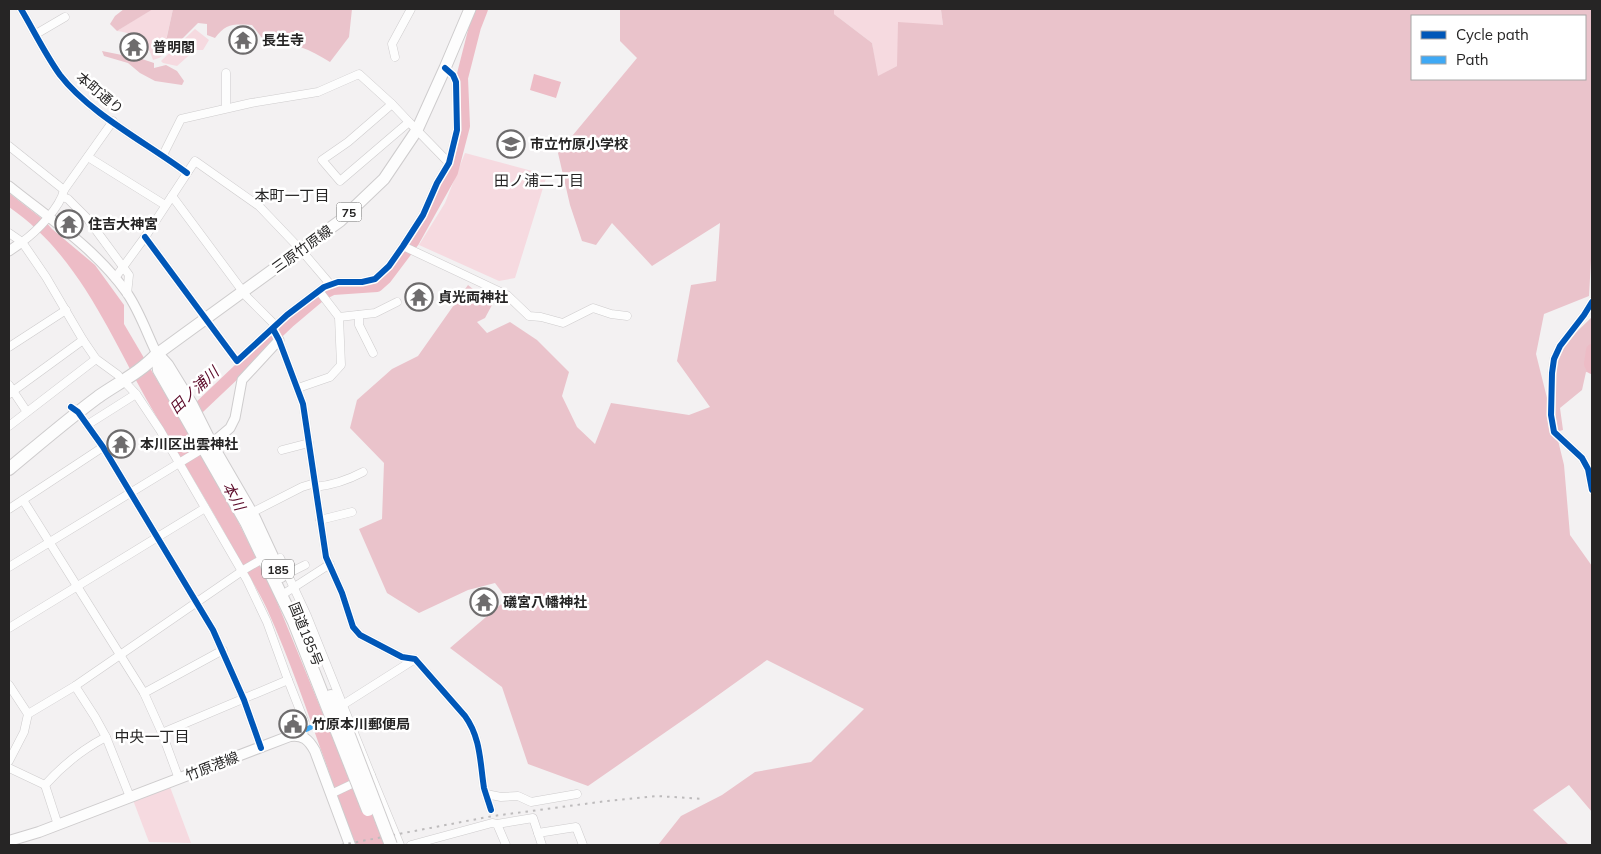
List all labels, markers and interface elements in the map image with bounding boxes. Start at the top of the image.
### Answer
legend [1411,15,1586,80]
temple icon: 長生寺 [228,25,258,55]
text: Cycle path [1456,25,1529,44]
place label: 長生寺 [262,31,304,49]
temple icon: 普明閣 [119,32,149,62]
place label: 普明閣 [153,38,195,56]
text: Path [1456,50,1488,69]
street label: 本町通り [73,68,127,118]
school or university icon: 市立竹原小学校 [496,129,526,159]
place label: 市立竹原小学校 [530,135,628,153]
district label: 田ノ浦二丁目 [494,171,584,190]
district label: 本町一丁目 [254,186,330,205]
road number: 75 [336,202,362,222]
temple icon: 住吉大神宮 [54,209,84,239]
place label: 住吉大神宮 [88,215,158,233]
street label: 三原竹原線 [268,221,336,277]
temple icon: 貞光両神社 [404,282,434,312]
place label: 貞光両神社 [438,288,508,306]
water label: 田ノ浦川 [166,361,224,417]
temple icon: 本川区出雲神社 [106,429,136,459]
place label: 本川区出雲神社 [140,435,238,453]
water label: 本川 [219,478,250,515]
road number: 185 [262,560,294,578]
temple icon: 礒宮八幡神社 [469,587,499,617]
place label: 礒宮八幡神社 [503,593,587,611]
street label: 国道185号 [285,599,327,669]
public building icon: 竹原本川郵便局 [278,709,308,739]
place label: 竹原本川郵便局 [312,715,410,733]
district label: 中央一丁目 [114,727,190,746]
street label: 竹原港線 [183,748,241,784]

